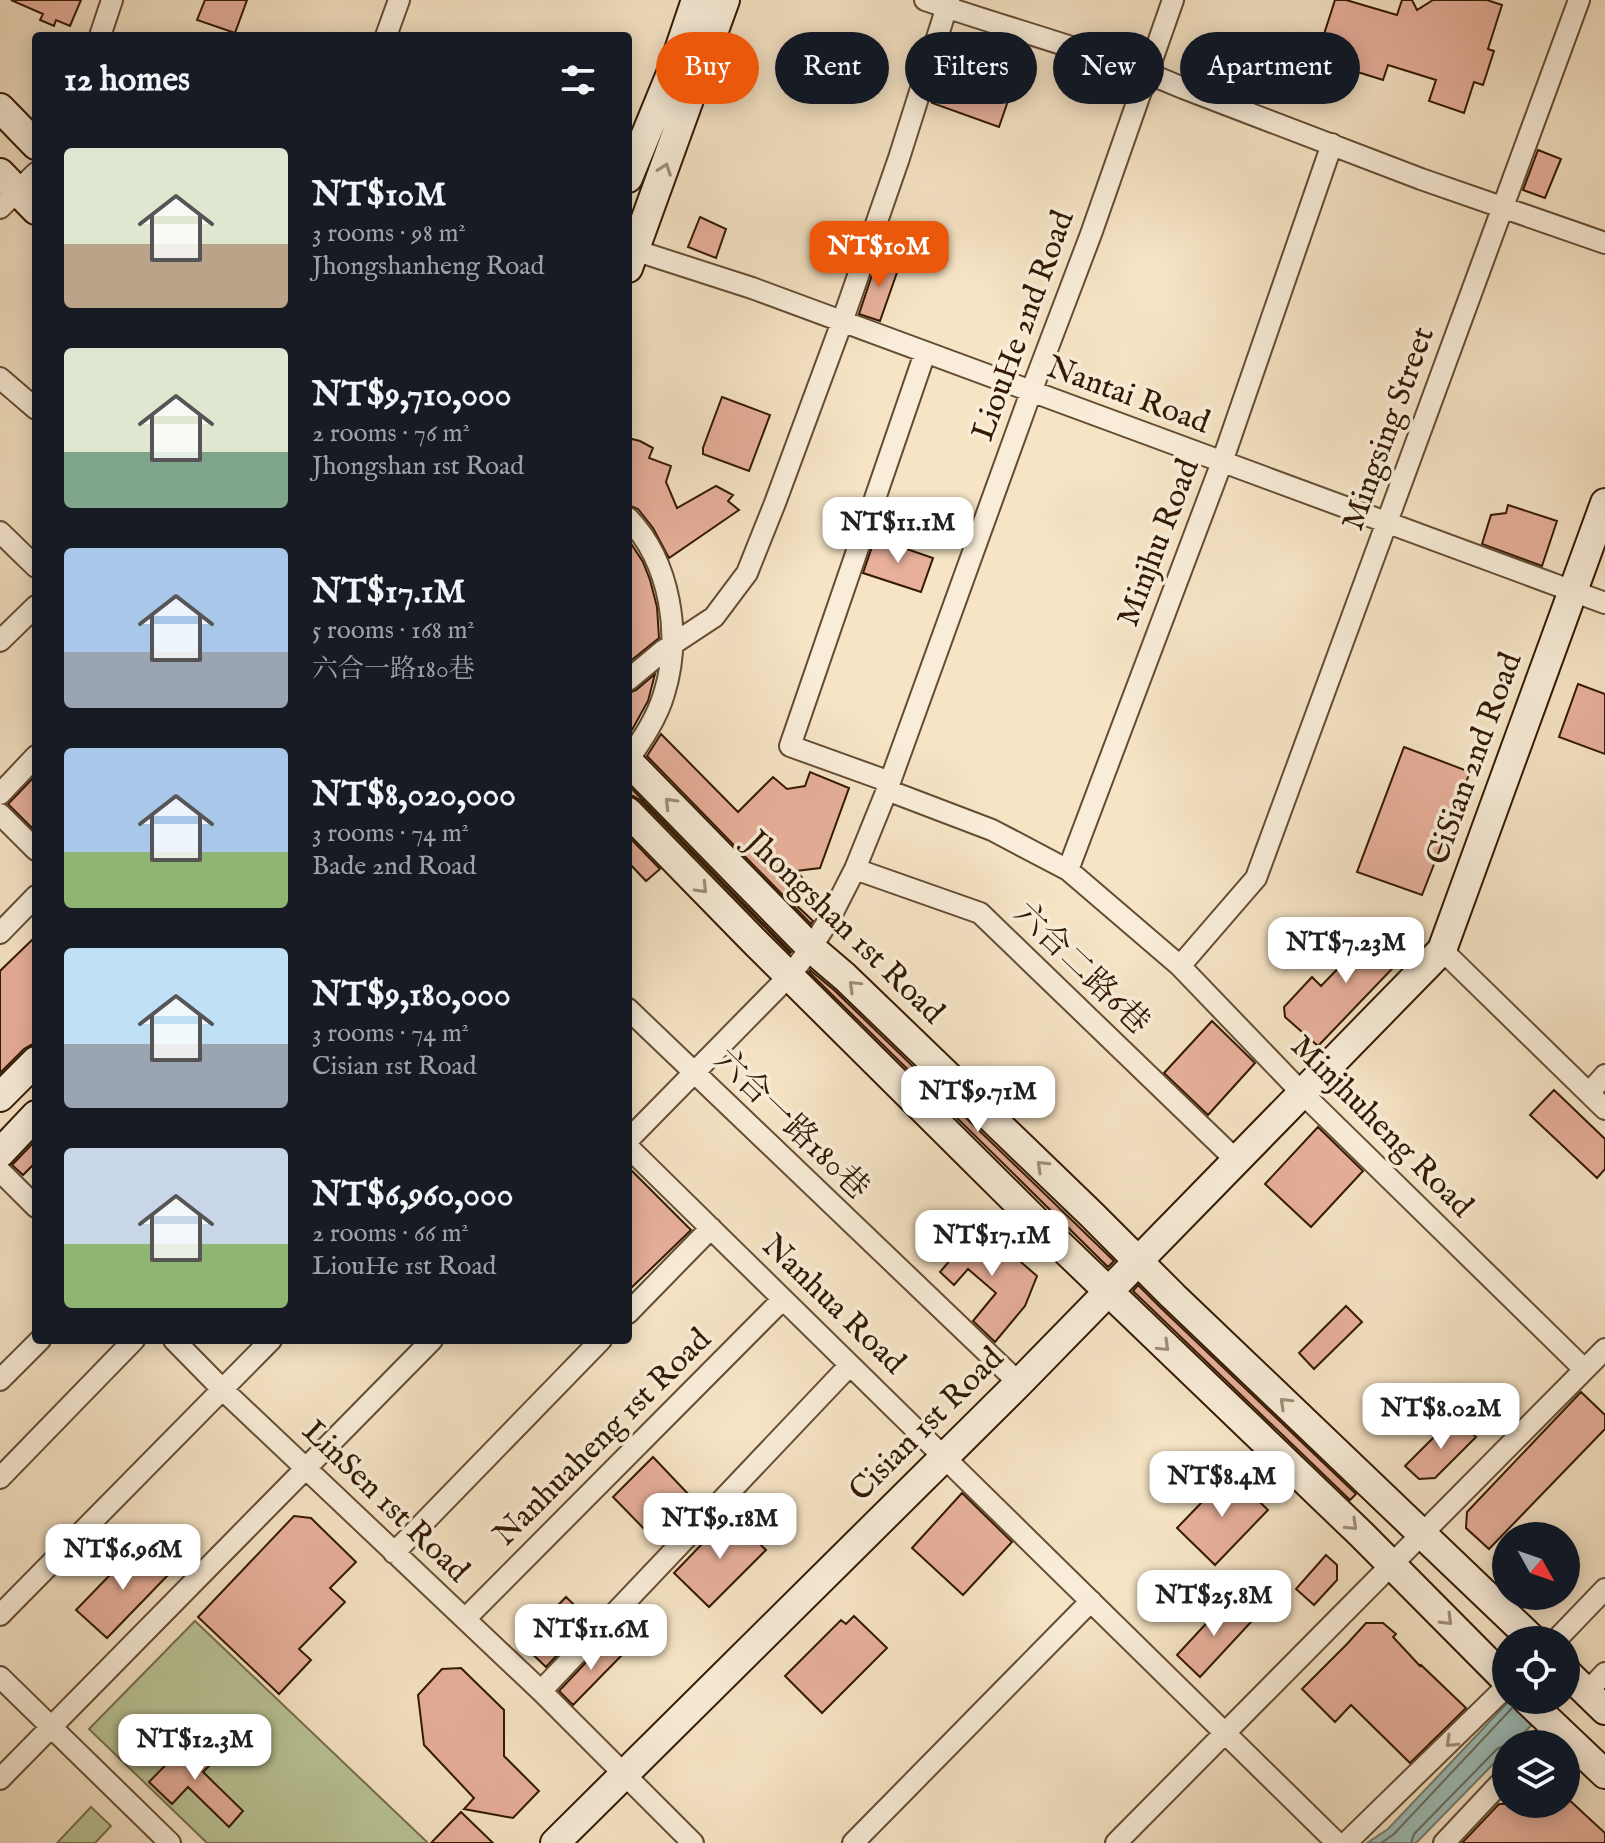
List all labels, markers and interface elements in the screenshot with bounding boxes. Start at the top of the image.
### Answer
chip: Buy [656,32,759,104]
chip: Rent [775,32,889,104]
chip: Filters [905,32,1037,104]
chip: New [1053,32,1164,104]
chip: Apartment [1180,32,1360,104]
icon: filters [556,58,600,102]
text: 12 homes [64,59,190,102]
one-way arrow [655,162,672,176]
text: NT$10M [312,174,446,217]
icon: home [128,180,224,276]
street label: LiouHe 2nd Road [963,204,1085,447]
text: 3 rooms · 98 m² [312,217,466,250]
pin: NT$10M [814,221,944,289]
text: NT$10M [828,230,930,263]
text: Jhongshanheng Road [312,250,544,283]
street label: Mingsing Street [1333,322,1445,536]
street label: Nantai Road [1041,348,1216,445]
text: NT$9,710,000 [312,374,511,417]
icon: home [128,380,224,476]
text: 2 rooms · 76 m² [312,417,470,450]
text: Jhongshan 1st Road [312,450,524,483]
street label: Minjhu Road [1108,453,1210,632]
pin: NT$11.1M [815,497,981,565]
text: NT$11.1M [841,506,955,539]
text: NT$17.1M [312,571,466,614]
icon: home [128,580,224,676]
text: 5 rooms · 168 m² [312,614,475,647]
street label: CiSian 2nd Road [1418,647,1533,871]
text: 六合一路180巷 [312,653,475,686]
text: NT$8,020,000 [312,774,516,817]
icon: home [128,780,224,876]
one-way arrow [664,798,679,812]
text: 3 rooms · 74 m² [312,817,469,850]
street label: Jhongshan 1st Road [734,820,953,1034]
text: Bade 2nd Road [312,850,476,883]
one-way arrow [693,879,707,893]
street label: 六合二路6巷 [1004,894,1158,1044]
pin: NT$7.23M [1263,917,1429,985]
text: NT$7.23M [1286,926,1406,959]
text: NT$9,180,000 [312,974,511,1017]
icon: home [128,980,224,1076]
one-way arrow [849,981,863,995]
text: 3 rooms · 74 m² [312,1017,469,1050]
street label: Minjhuheng Road [1281,1027,1482,1228]
street label: 六合一路180巷 [705,1041,877,1209]
text: Cisian 1st Road [312,1050,477,1083]
pin: NT$9.71M [895,1066,1061,1134]
text: NT$9.71M [919,1075,1037,1108]
one-way arrow [1036,1162,1051,1176]
text: NT$6,960,000 [312,1174,513,1217]
icon: home [128,1180,224,1276]
pin: NT$17.1M [909,1210,1075,1278]
text: 2 rooms · 66 m² [312,1217,469,1250]
text: NT$17.1M [933,1219,1051,1252]
street label: Nanhua Road [752,1226,914,1384]
text: LiouHe 1st Road [312,1250,496,1283]
street label: Nanhuaheng 1st Road [485,1320,721,1556]
one-way arrow [1155,1336,1169,1351]
street label: Cisian 1st Road [841,1338,1014,1511]
pin: NT$8.02M [1358,1383,1524,1451]
text: NT$8.02M [1380,1392,1502,1425]
one-way arrow [1279,1398,1294,1412]
street label: LinSen 1st Road [293,1412,478,1593]
pin: NT$8.4M [1148,1451,1296,1519]
text: NT$8.4M [1168,1460,1276,1493]
pin: NT$9.18M [637,1493,803,1561]
text: NT$9.18M [661,1502,779,1535]
one-way arrow [1343,1516,1357,1530]
north arrow [1492,1522,1580,1610]
map controls [1492,1522,1580,1818]
pin: NT$6.96M [40,1524,206,1592]
text: NT$6.96M [63,1533,183,1566]
pin: NT$25.8M [1131,1570,1297,1638]
text: NT$25.8M [1155,1579,1273,1612]
pin: NT$11.6M [508,1604,674,1672]
one-way arrow [1437,1611,1452,1625]
text: NT$11.6M [533,1613,649,1646]
button: locate [1492,1626,1580,1714]
pin: NT$12.3M [112,1714,278,1782]
text: NT$12.3M [136,1723,254,1756]
button: layers [1492,1730,1580,1818]
one-way arrow [1446,1732,1460,1747]

